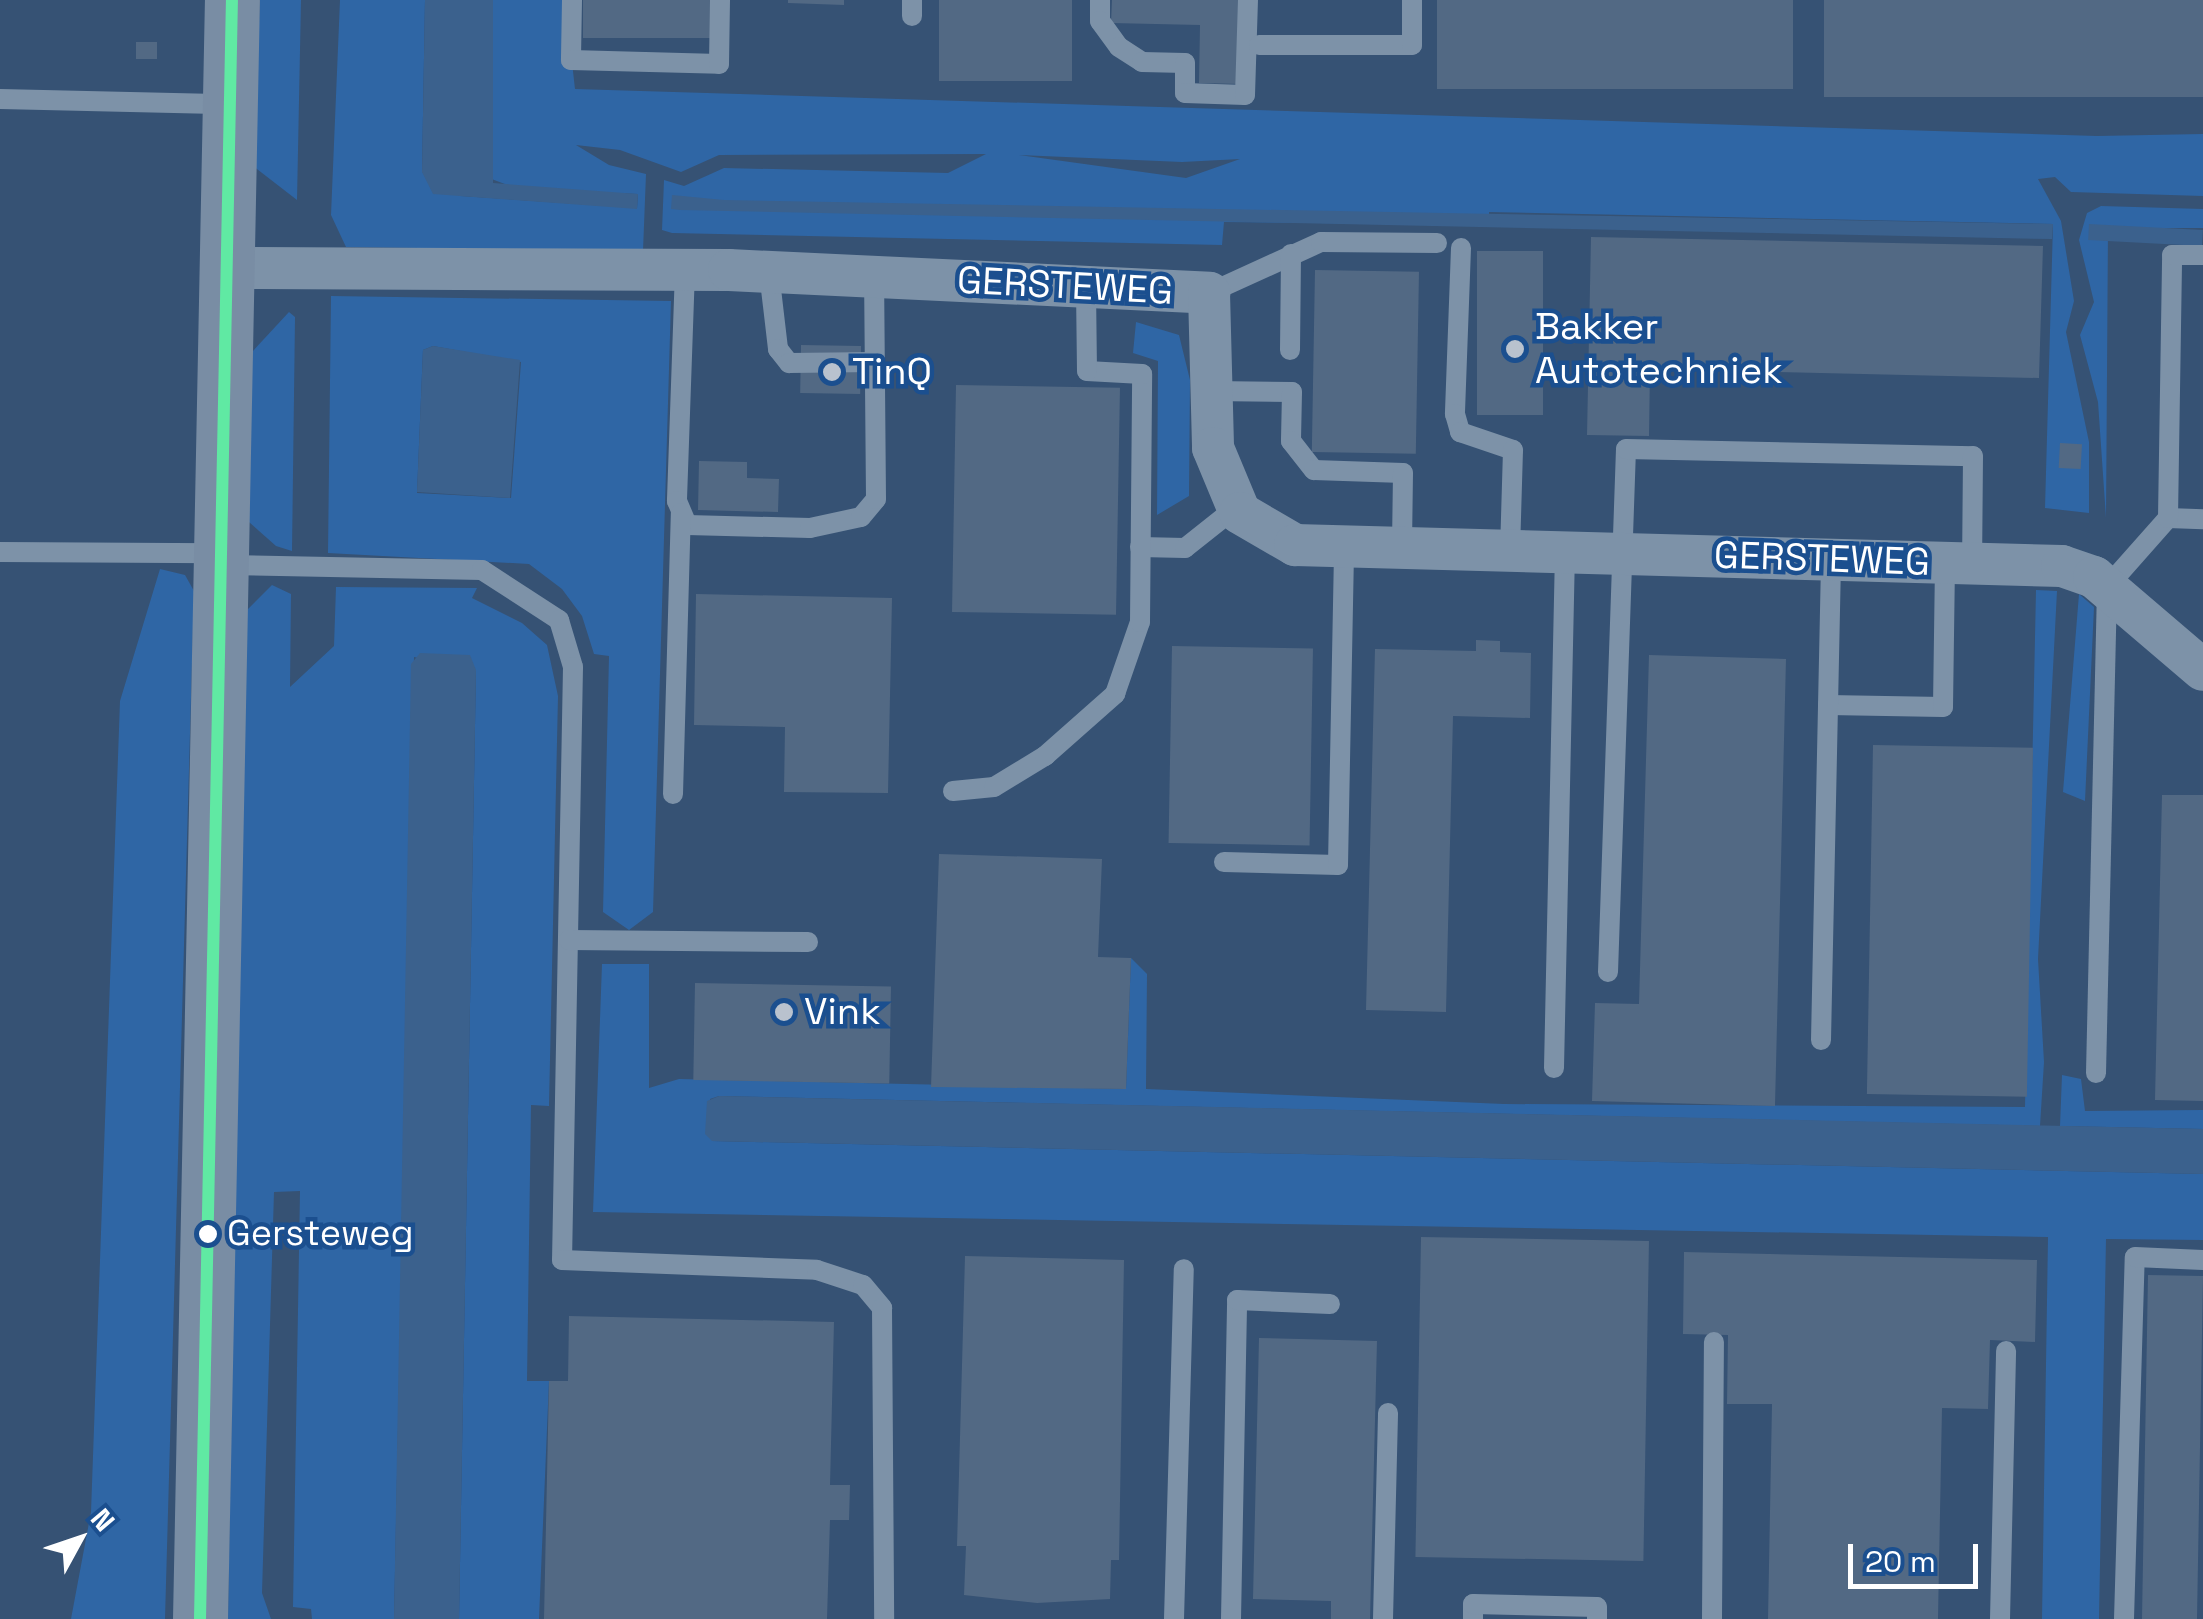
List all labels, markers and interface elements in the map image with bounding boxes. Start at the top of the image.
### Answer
street label: GERSTEWEG [956,258,1174,314]
place label: Bakker Autotechniek [1535,304,1783,394]
marker: Bakker Autotechniek [1504,338,1526,360]
place label: TinQ [852,349,932,395]
marker: TinQ [821,361,843,383]
street label: GERSTEWEG [1713,532,1931,586]
place label: Vink [804,989,881,1035]
marker: Vink [773,1001,795,1023]
place label: Gersteweg [227,1212,414,1256]
marker: Gersteweg [198,1224,218,1244]
north arrow [30,1489,130,1589]
text: N [83,1501,123,1538]
scale bar [1853,1524,1983,1586]
text: 20 m [1865,1542,1936,1581]

